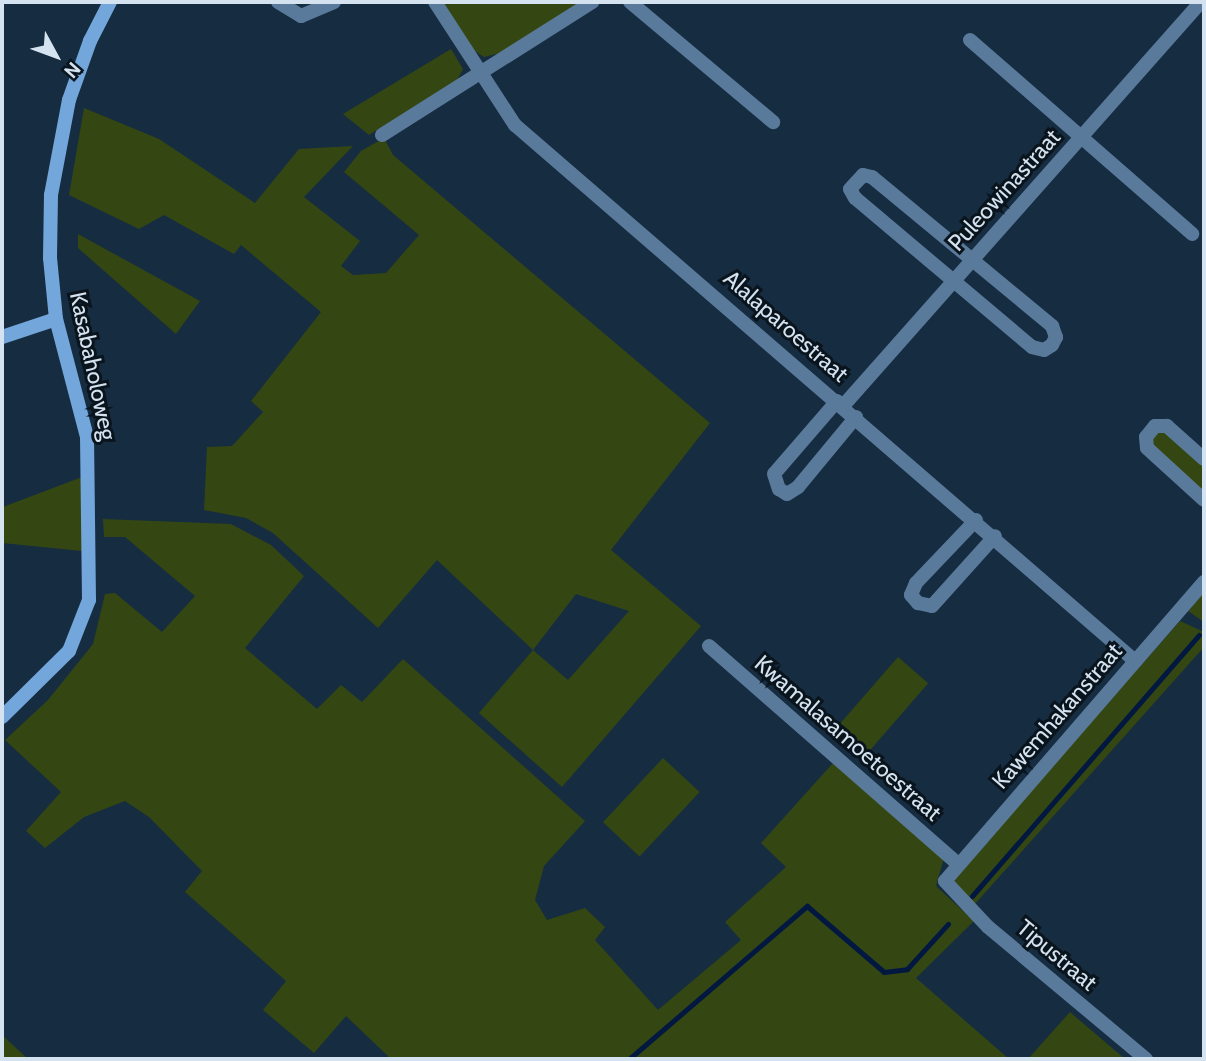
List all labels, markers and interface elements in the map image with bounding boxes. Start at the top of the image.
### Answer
north arrow [21,21,91,91]
text: N [59,57,85,83]
street label: Puleowinastraat [942,123,1066,257]
street label: Alalaparoestraat [718,264,854,388]
street label: Kasabaholoweg [64,289,122,443]
street label: Kawemhakanstraat [986,638,1128,794]
street label: Kwamalasamoetoestraat [749,649,947,827]
street label: Tipustraat [1011,914,1103,996]

